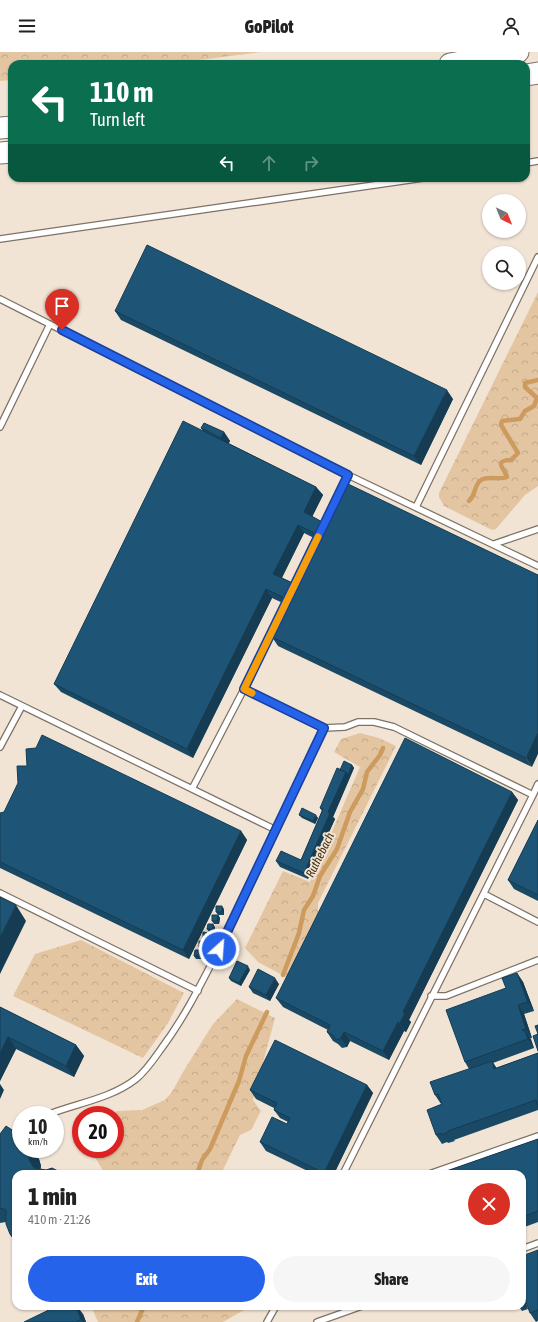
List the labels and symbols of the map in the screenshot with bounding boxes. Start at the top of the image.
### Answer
north arrow [482,194,526,238]
pin [45,289,79,330]
water label: Ruthebach [303,830,337,880]
position arrow [198,928,240,970]
speed limit sign: 20 [72,1106,124,1158]

